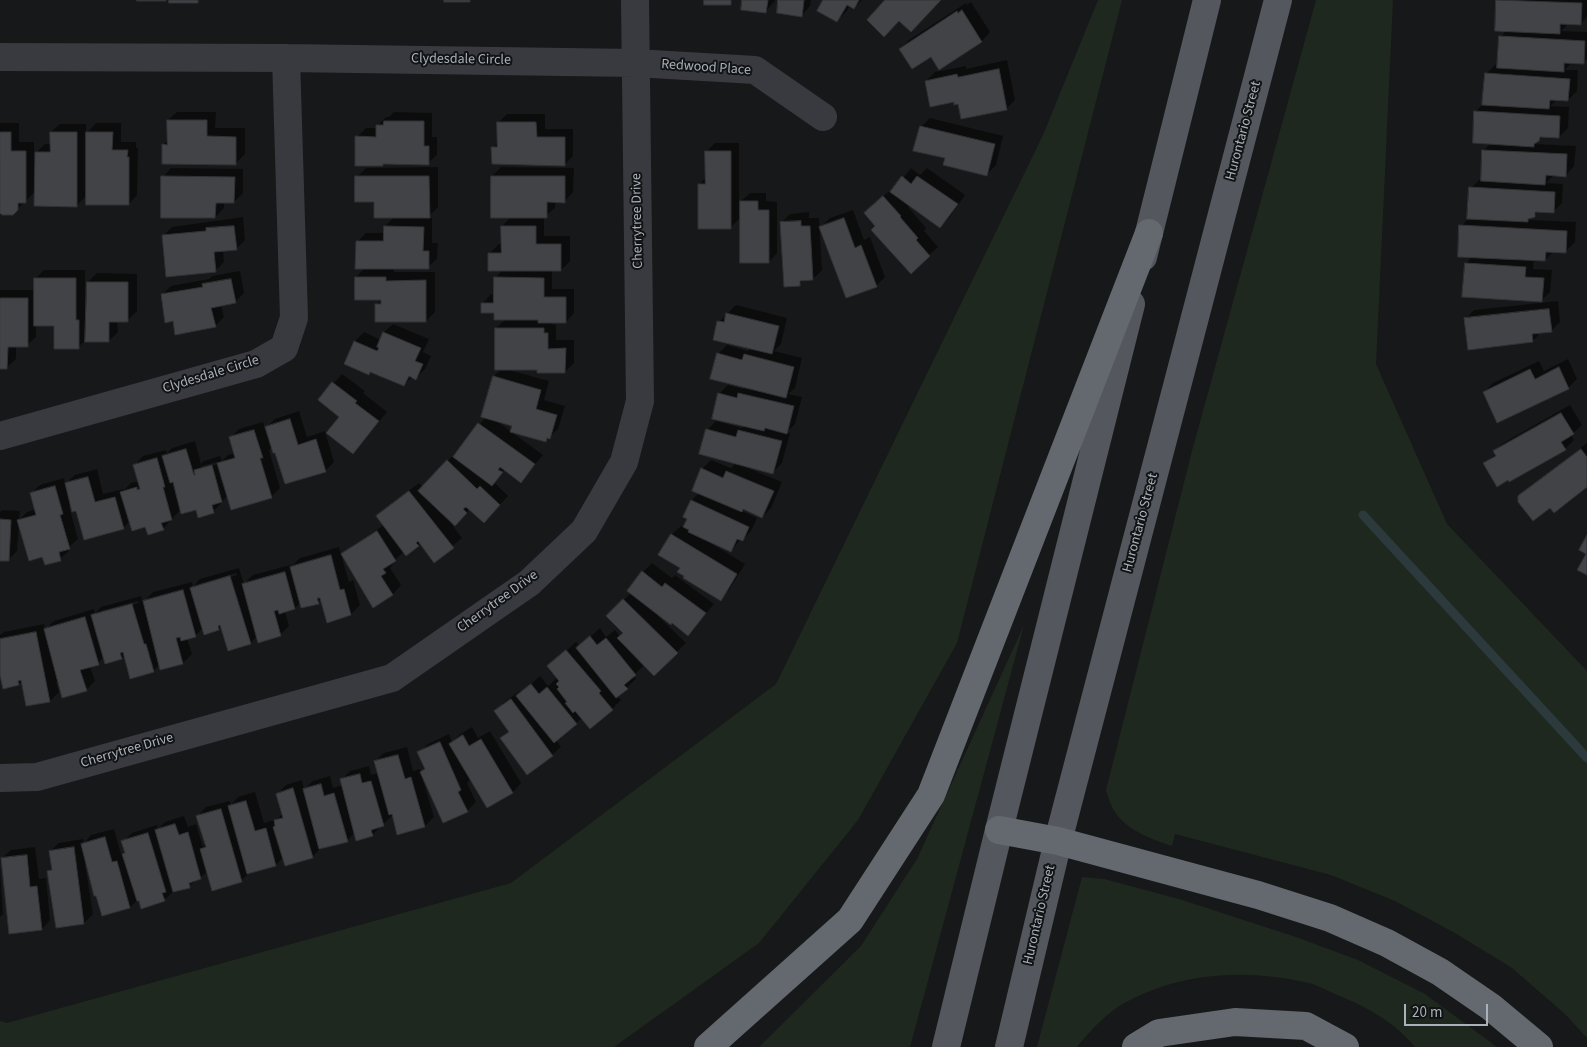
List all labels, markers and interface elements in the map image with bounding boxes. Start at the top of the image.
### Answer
street label: Clydesdale Circle [411,51,511,69]
street label: Redwood Place [661,56,751,80]
street label: Hurontario Street [1223,80,1265,182]
street label: Cherrytree Drive [629,173,647,269]
street label: Clydesdale Circle [161,352,261,398]
street label: Hurontario Street [1120,472,1162,574]
street label: Cherrytree Drive [454,567,542,637]
street label: Cherrytree Drive [79,730,175,772]
street label: Hurontario Street [1020,863,1060,967]
scale bar [1407,994,1491,1026]
text: 20 m [1412,1002,1442,1023]

